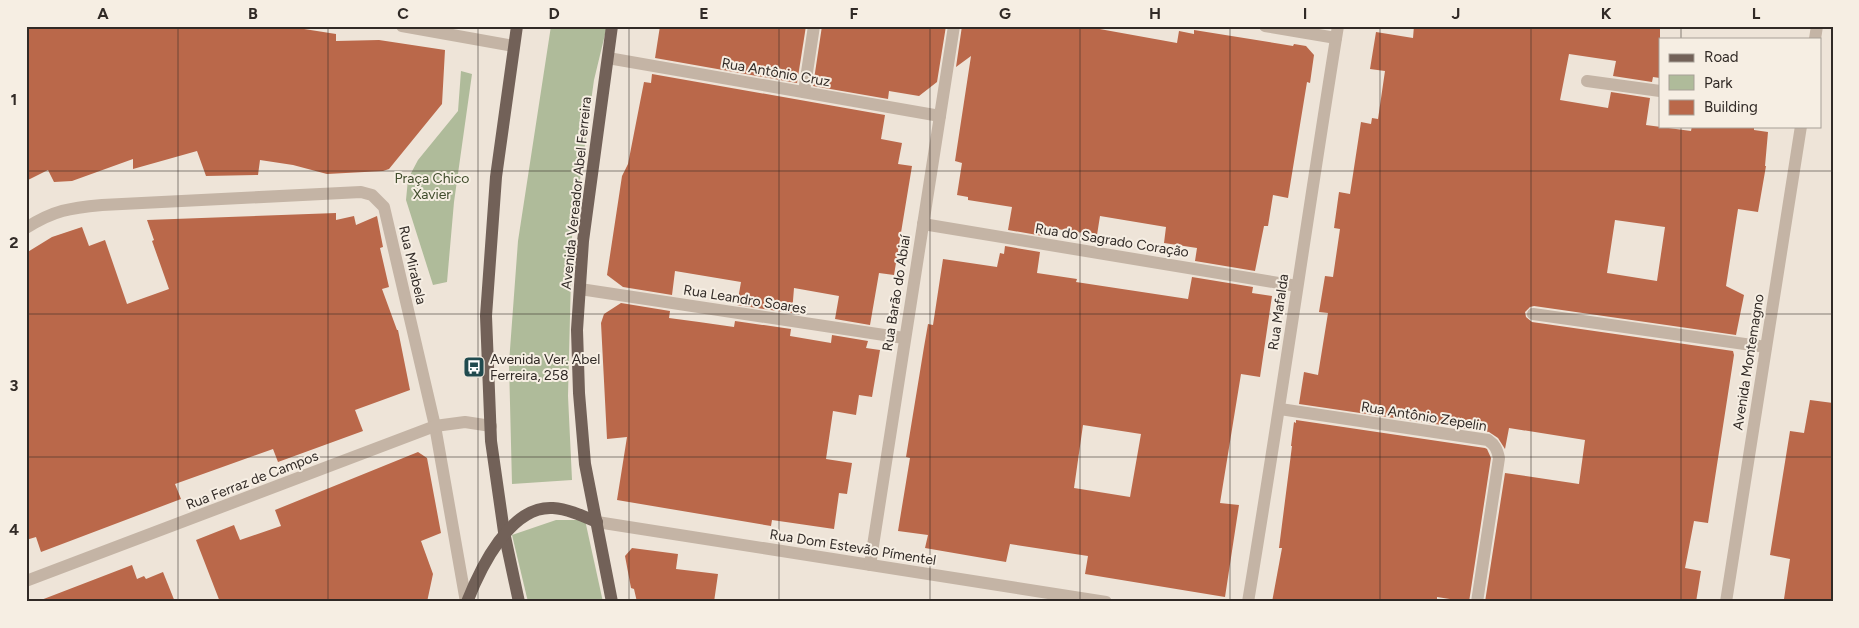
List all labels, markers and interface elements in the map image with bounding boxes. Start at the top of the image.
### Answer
text: A [97,4,109,23]
text: B [248,4,258,23]
text: C [397,4,409,23]
text: D [548,4,560,23]
text: E [699,4,709,23]
text: F [850,4,859,23]
text: G [999,4,1011,23]
text: H [1149,4,1161,23]
text: I [1303,4,1307,23]
text: J [1452,4,1460,23]
text: K [1601,4,1612,23]
text: L [1752,4,1761,23]
legend [1659,38,1822,128]
text: Road [1704,48,1739,66]
street label: Rua Antônio Cruz [720,55,832,90]
text: Park [1704,74,1733,92]
text: 1 [11,90,17,109]
street label: Avenida Vereador Abel Ferreira [558,96,595,290]
text: Building [1704,98,1758,116]
park label: Praça Chico Xavier [395,170,469,203]
street label: Rua do Sagrado Coração [1034,220,1190,261]
street label: Rua Mirabela [395,224,430,306]
text: 2 [9,233,19,252]
street label: Rua Barão do Abiaí [879,233,914,352]
street label: Rua Mafalda [1265,273,1292,351]
street label: Rua Leandro Soares [682,281,808,318]
street label: Avenida Montemagno [1729,293,1768,431]
place label: Avenida Ver. Abel Ferreira, 258 [490,351,600,384]
bus stop icon: Avenida Ver. Abel Ferreira, 258 [462,355,486,379]
text: 3 [10,376,19,395]
street label: Rua Antônio Zepelin [1360,398,1488,435]
street label: Rua Ferraz de Campos [183,447,321,514]
text: 4 [9,520,19,539]
street label: Rua Dom Estevão Pímentel [768,526,937,569]

